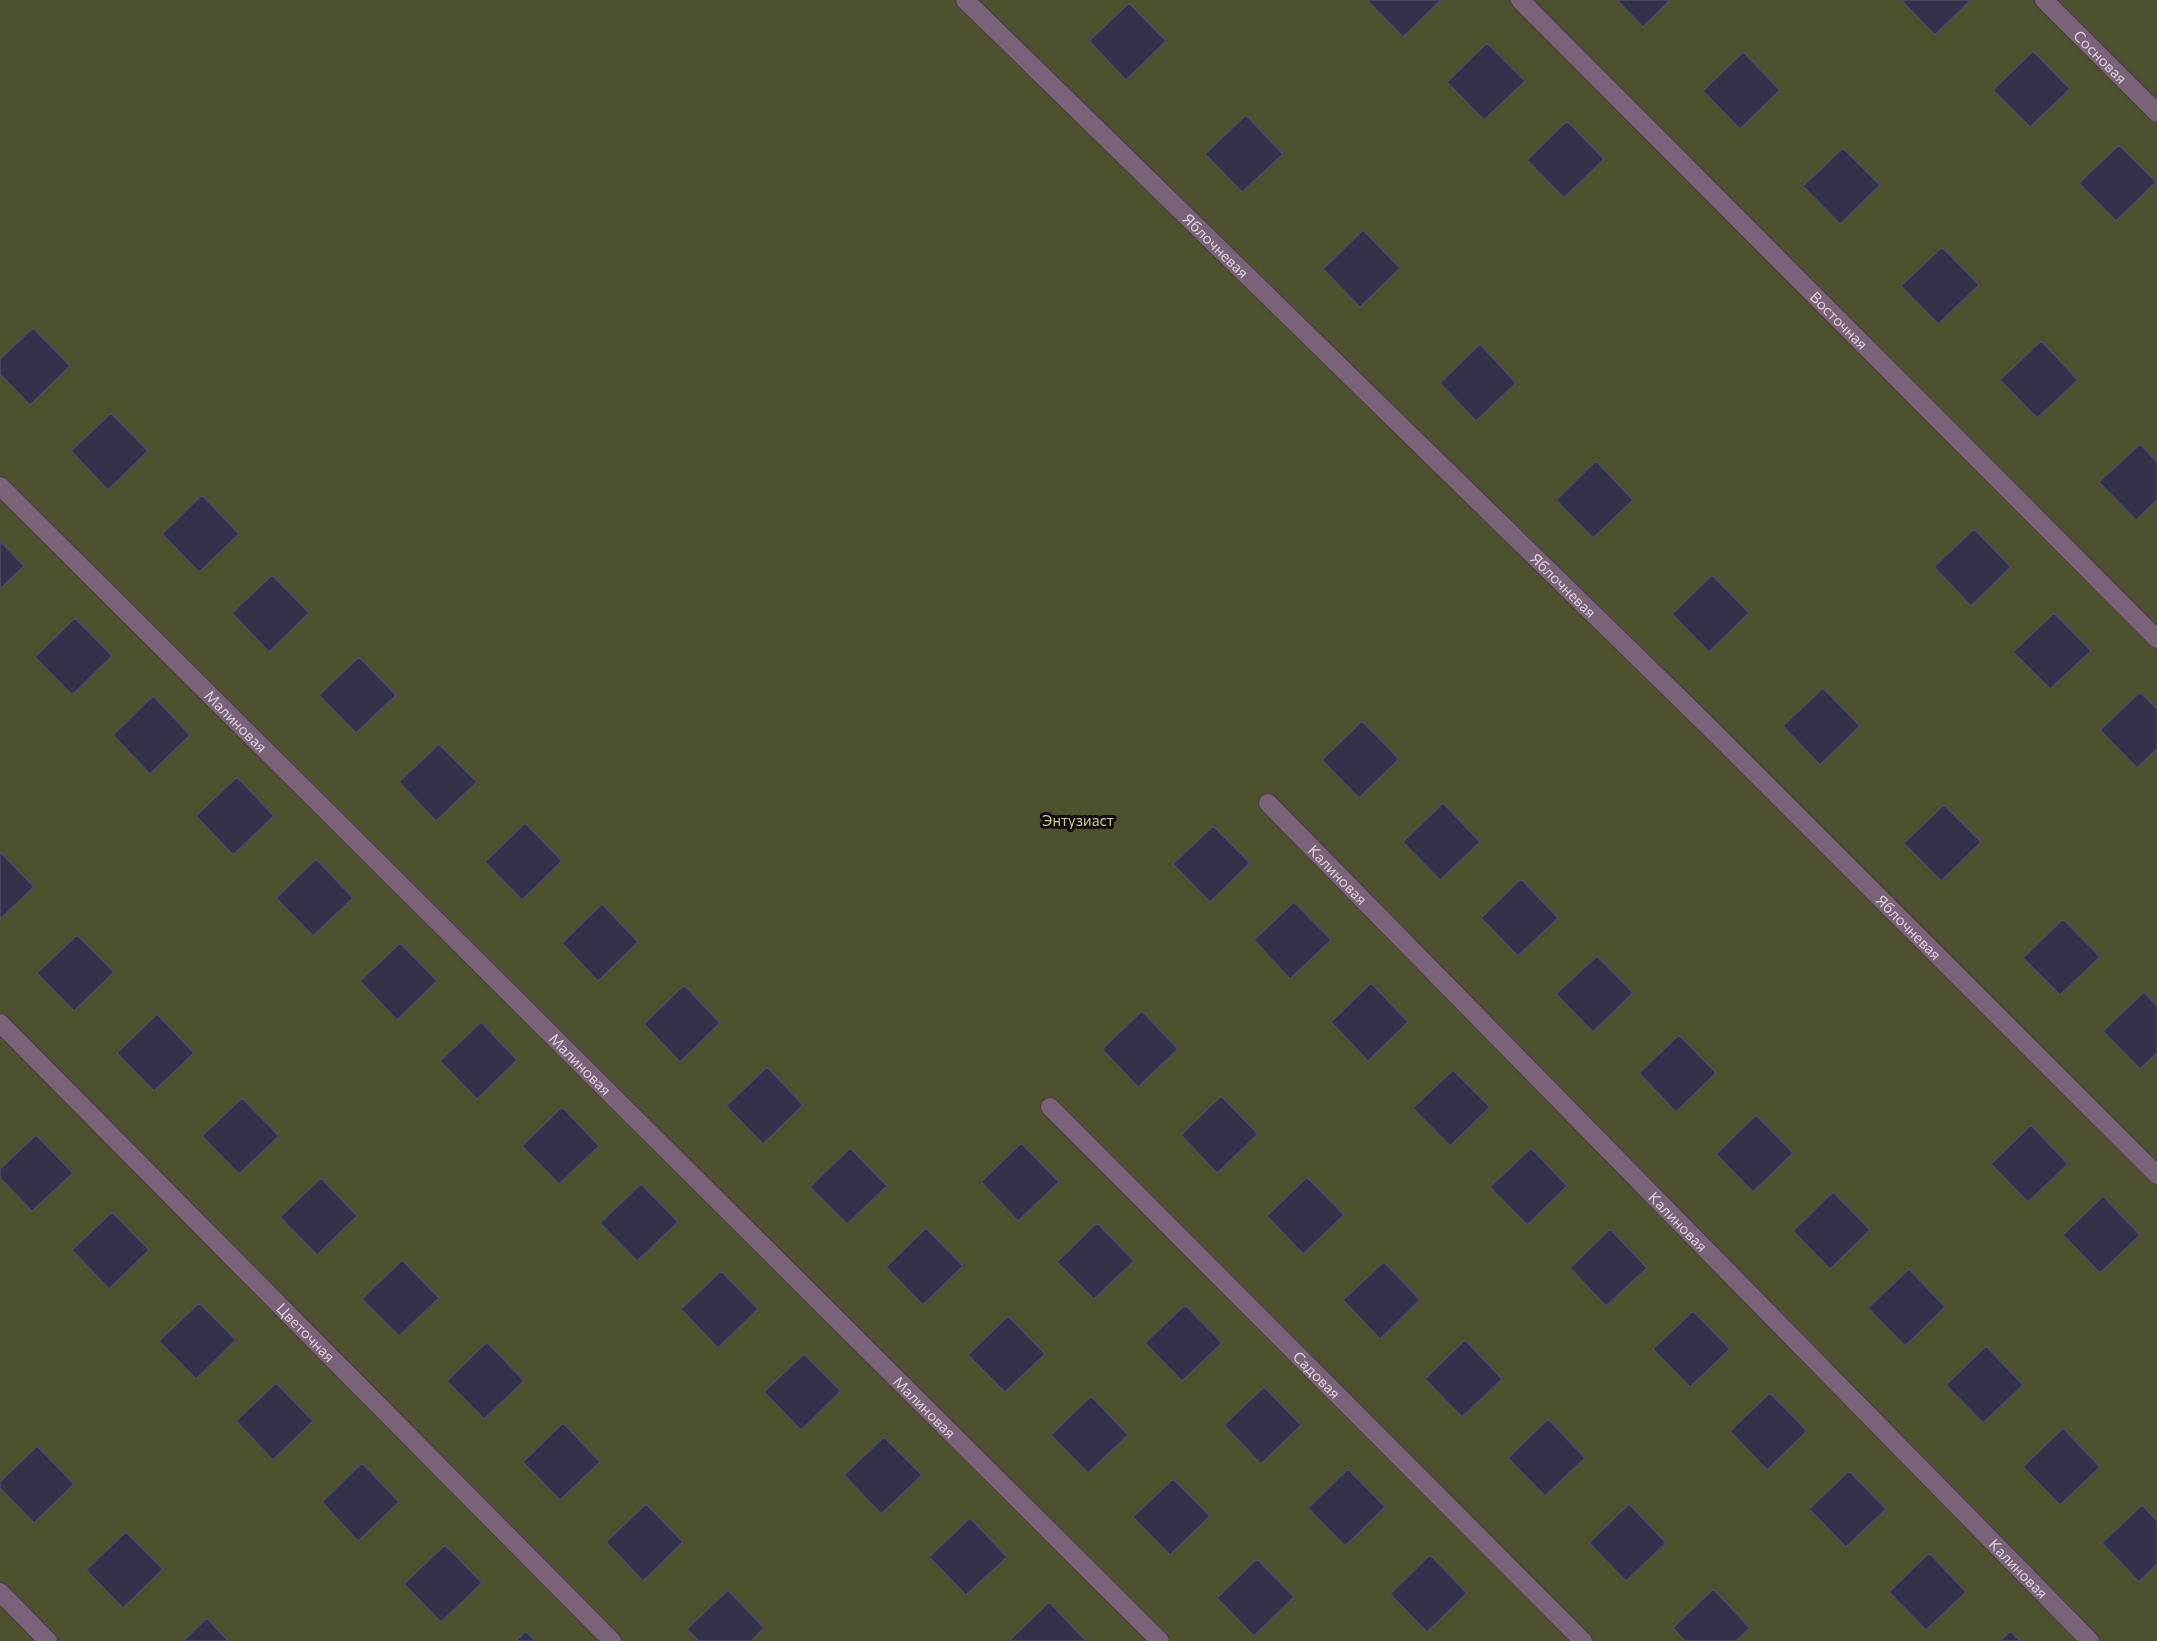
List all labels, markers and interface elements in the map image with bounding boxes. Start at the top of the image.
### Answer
street label: Сосновая [2070,26,2131,87]
street label: Яблочневая [1179,209,1253,281]
street label: Восточная [1807,287,1872,353]
street label: Яблочневая [1527,549,1600,621]
street label: Малиновая [201,686,271,756]
park label: Энтузиаст [1042,811,1114,829]
street label: Калиновая [1305,841,1371,908]
street label: Яблочневая [1873,891,1945,963]
street label: Малиновая [546,1029,615,1099]
street label: Калиновая [1645,1188,1711,1255]
street label: Цветочная [273,1299,339,1365]
street label: Садовая [1290,1347,1344,1402]
street label: Малиновая [890,1372,960,1442]
street label: Калиновая [1986,1535,2052,1602]

